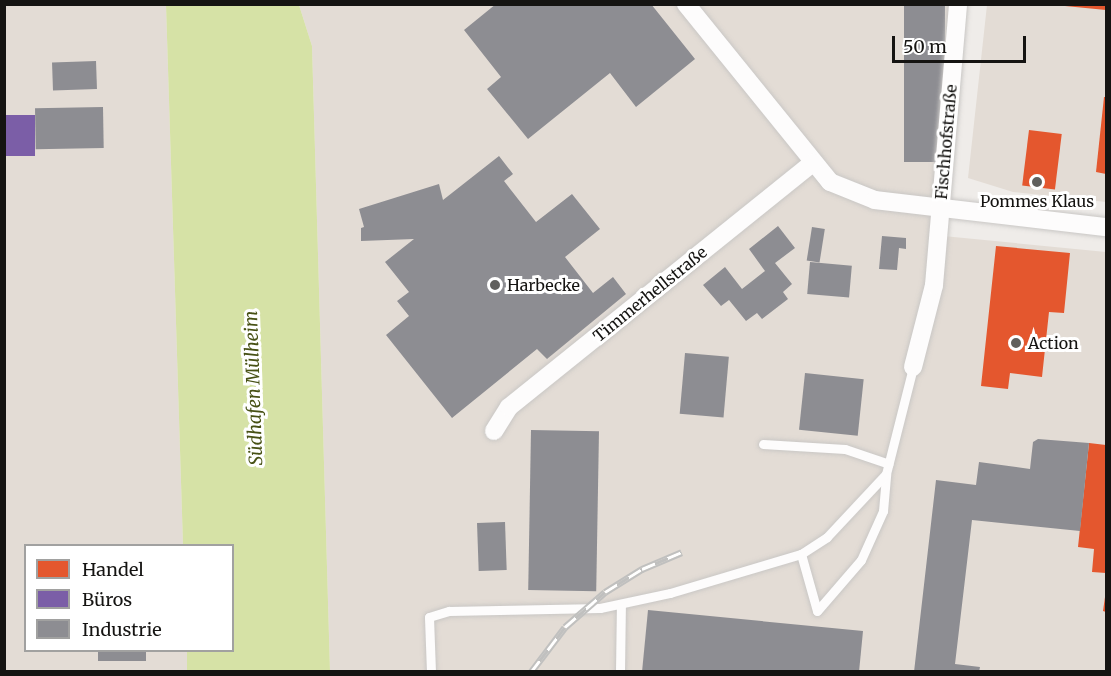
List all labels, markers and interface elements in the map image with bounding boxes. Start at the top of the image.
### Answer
scale bar [895,24,1028,62]
text: 50 m [903,35,947,58]
street label: Fischhofstraße [931,84,961,200]
marker: Pommes Klaus [1030,175,1044,189]
place label: Pommes Klaus [980,191,1094,211]
street label: Timmerhellstraße [589,242,711,346]
place label: Harbecke [507,275,580,295]
marker: Harbecke [488,278,502,292]
water label: Südhafen Mülheim [241,310,267,466]
place label: Action [1028,333,1079,353]
marker: Action [1009,336,1023,350]
legend [24,544,234,652]
text: Handel [82,558,144,581]
text: Büros [82,588,132,611]
text: Industrie [82,618,162,641]

